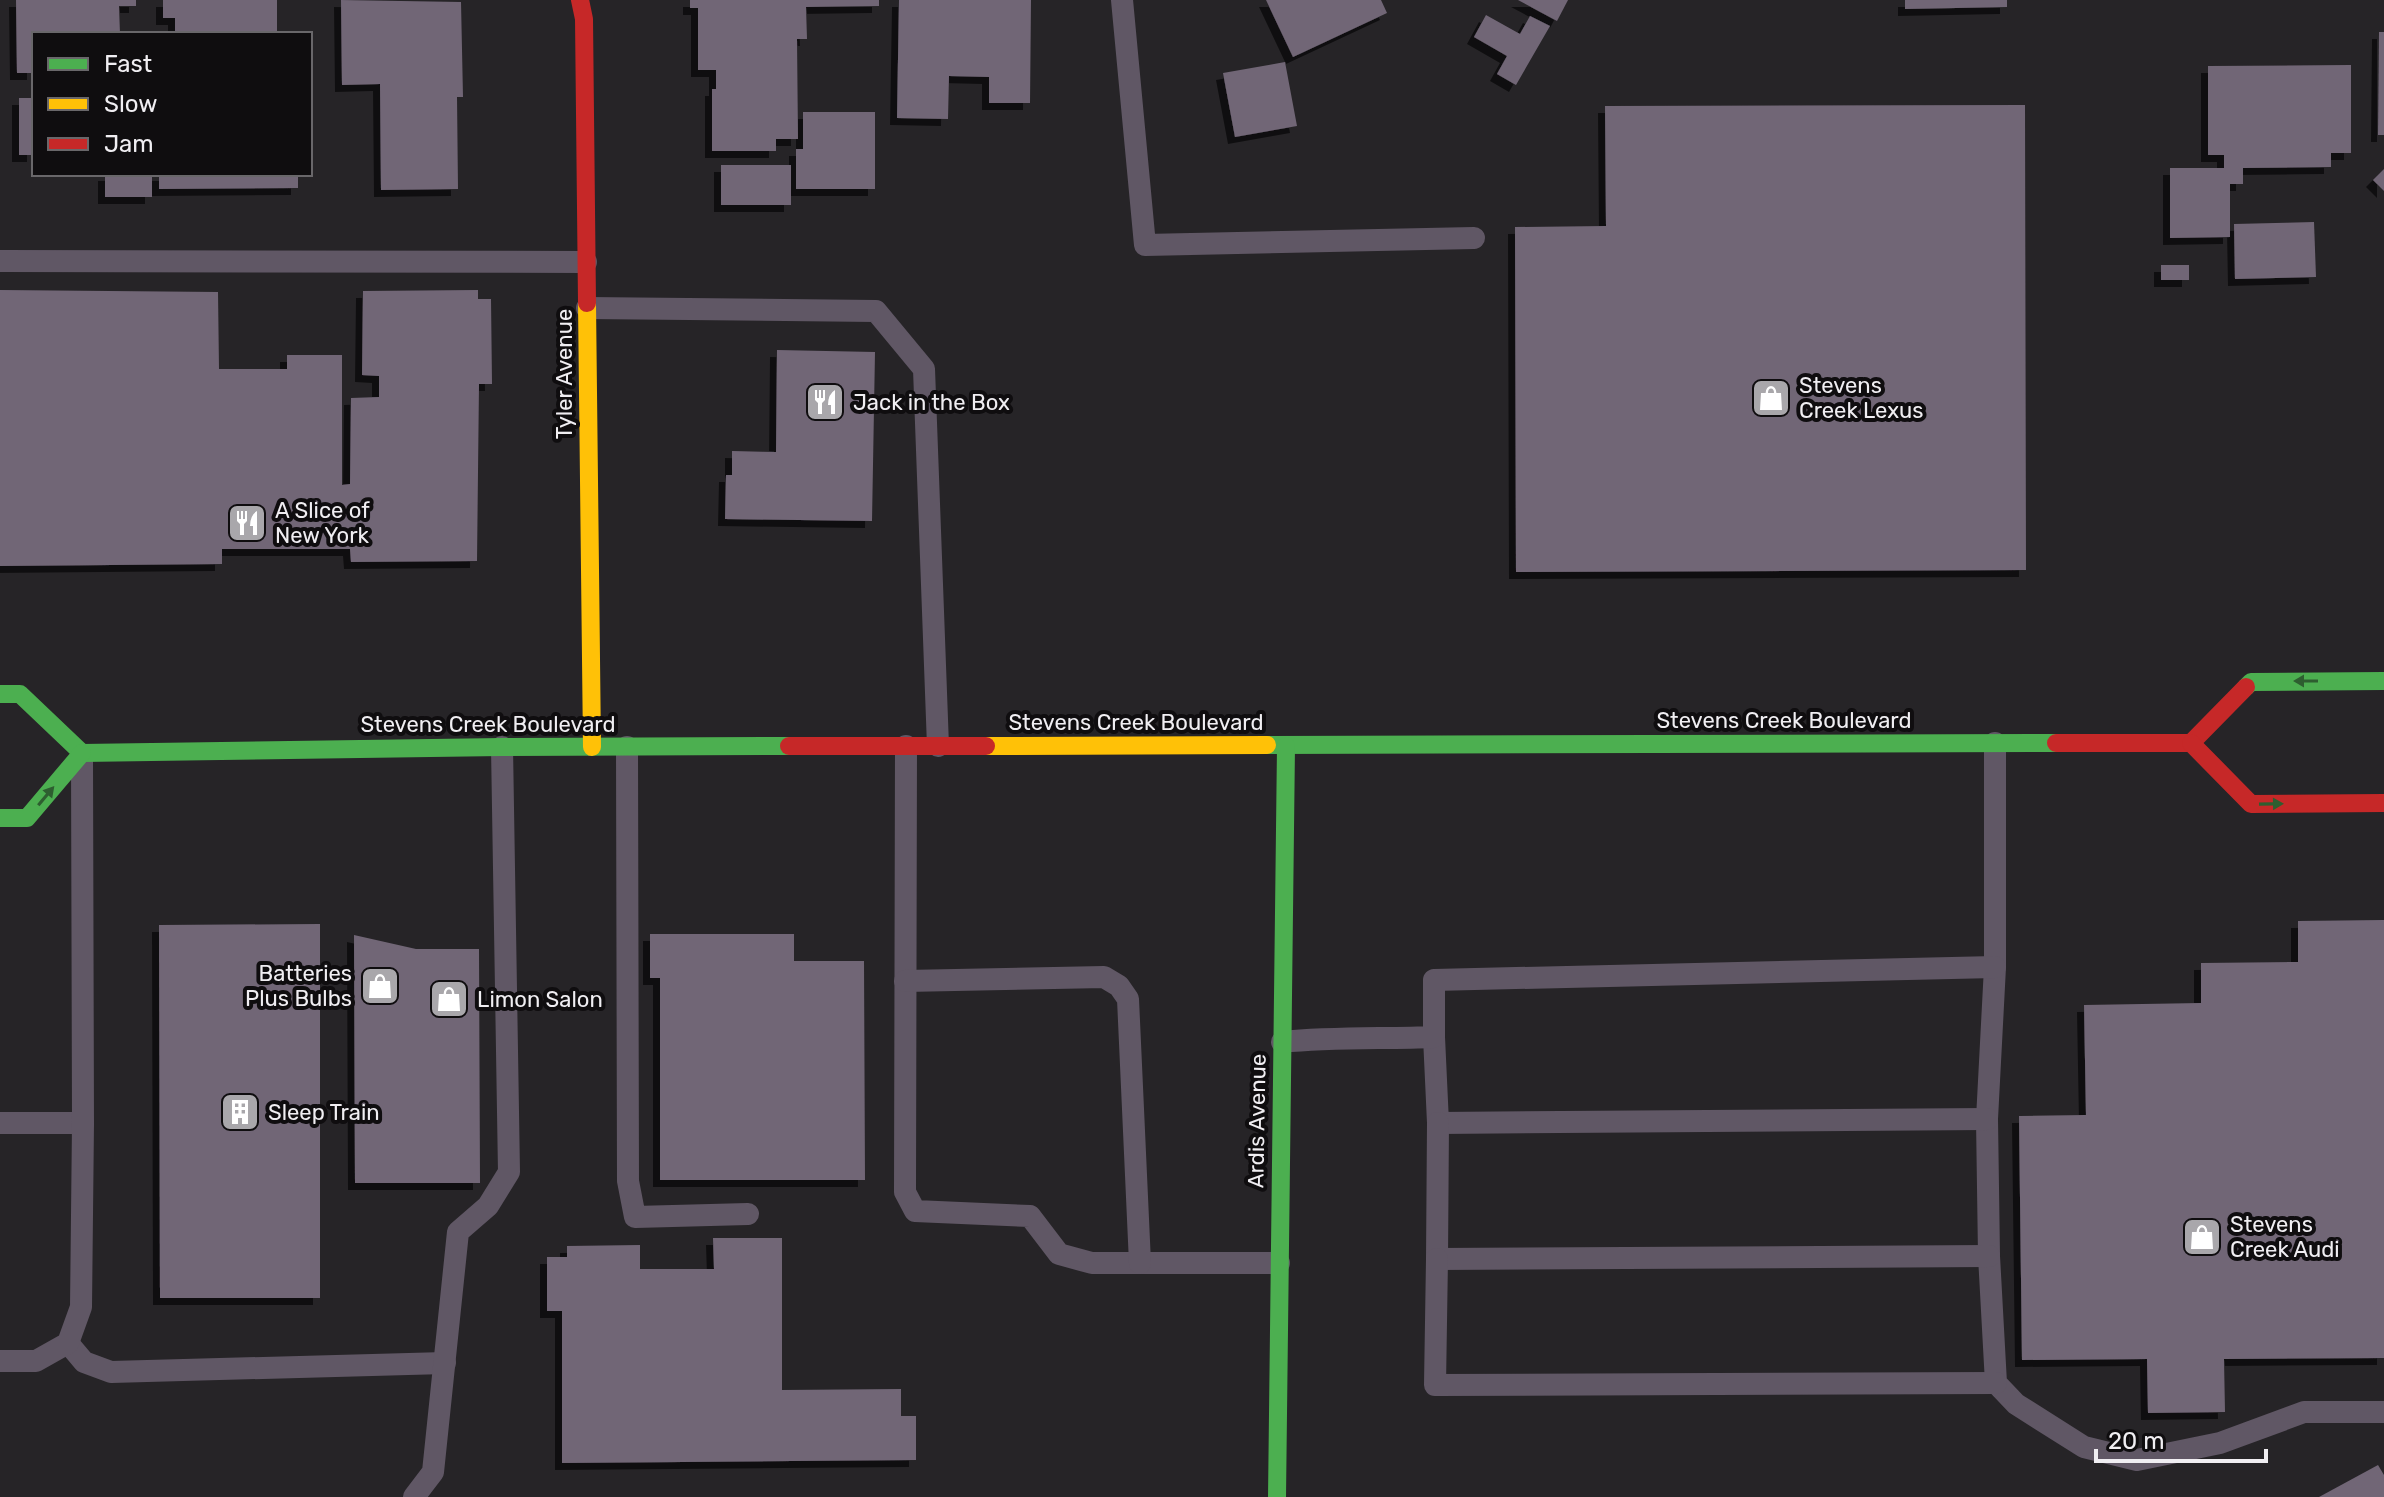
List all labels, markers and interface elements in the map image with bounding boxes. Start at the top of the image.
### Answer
legend [32,32,312,176]
text: Fast [104,50,152,78]
text: Slow [104,90,157,118]
text: Jam [104,130,154,158]
street label: Tyler Avenue [551,309,578,439]
place label: Stevens Creek Lexus [1799,372,1924,424]
shop icon: Stevens Creek Lexus [1750,377,1792,419]
restaurant icon: Jack in the Box [804,381,846,423]
place label: Jack in the Box [853,389,1010,416]
place label: A Slice of New York [275,497,370,549]
restaurant icon: A Slice of New York [226,502,268,544]
one-way arrow [2293,675,2318,687]
street label: Stevens Creek Boulevard [1656,707,1912,734]
street label: Stevens Creek Boulevard [1008,709,1264,736]
street label: Stevens Creek Boulevard [360,711,616,738]
one-way arrow [37,786,54,806]
one-way arrow [2259,797,2284,810]
place label: Batteries Plus Bulbs [245,960,352,1012]
shop icon: Batteries Plus Bulbs [359,965,401,1007]
shop icon: Limon Salon [428,978,470,1020]
place label: Limon Salon [477,986,603,1013]
street label: Ardis Avenue [1242,1054,1272,1188]
building icon: Sleep Train [219,1091,261,1133]
place label: Sleep Train [268,1099,380,1126]
place label: Stevens Creek Audi [2230,1211,2340,1263]
shop icon: Stevens Creek Audi [2181,1216,2223,1258]
scale bar [2096,1413,2266,1463]
text: 20 m [2108,1427,2165,1455]

